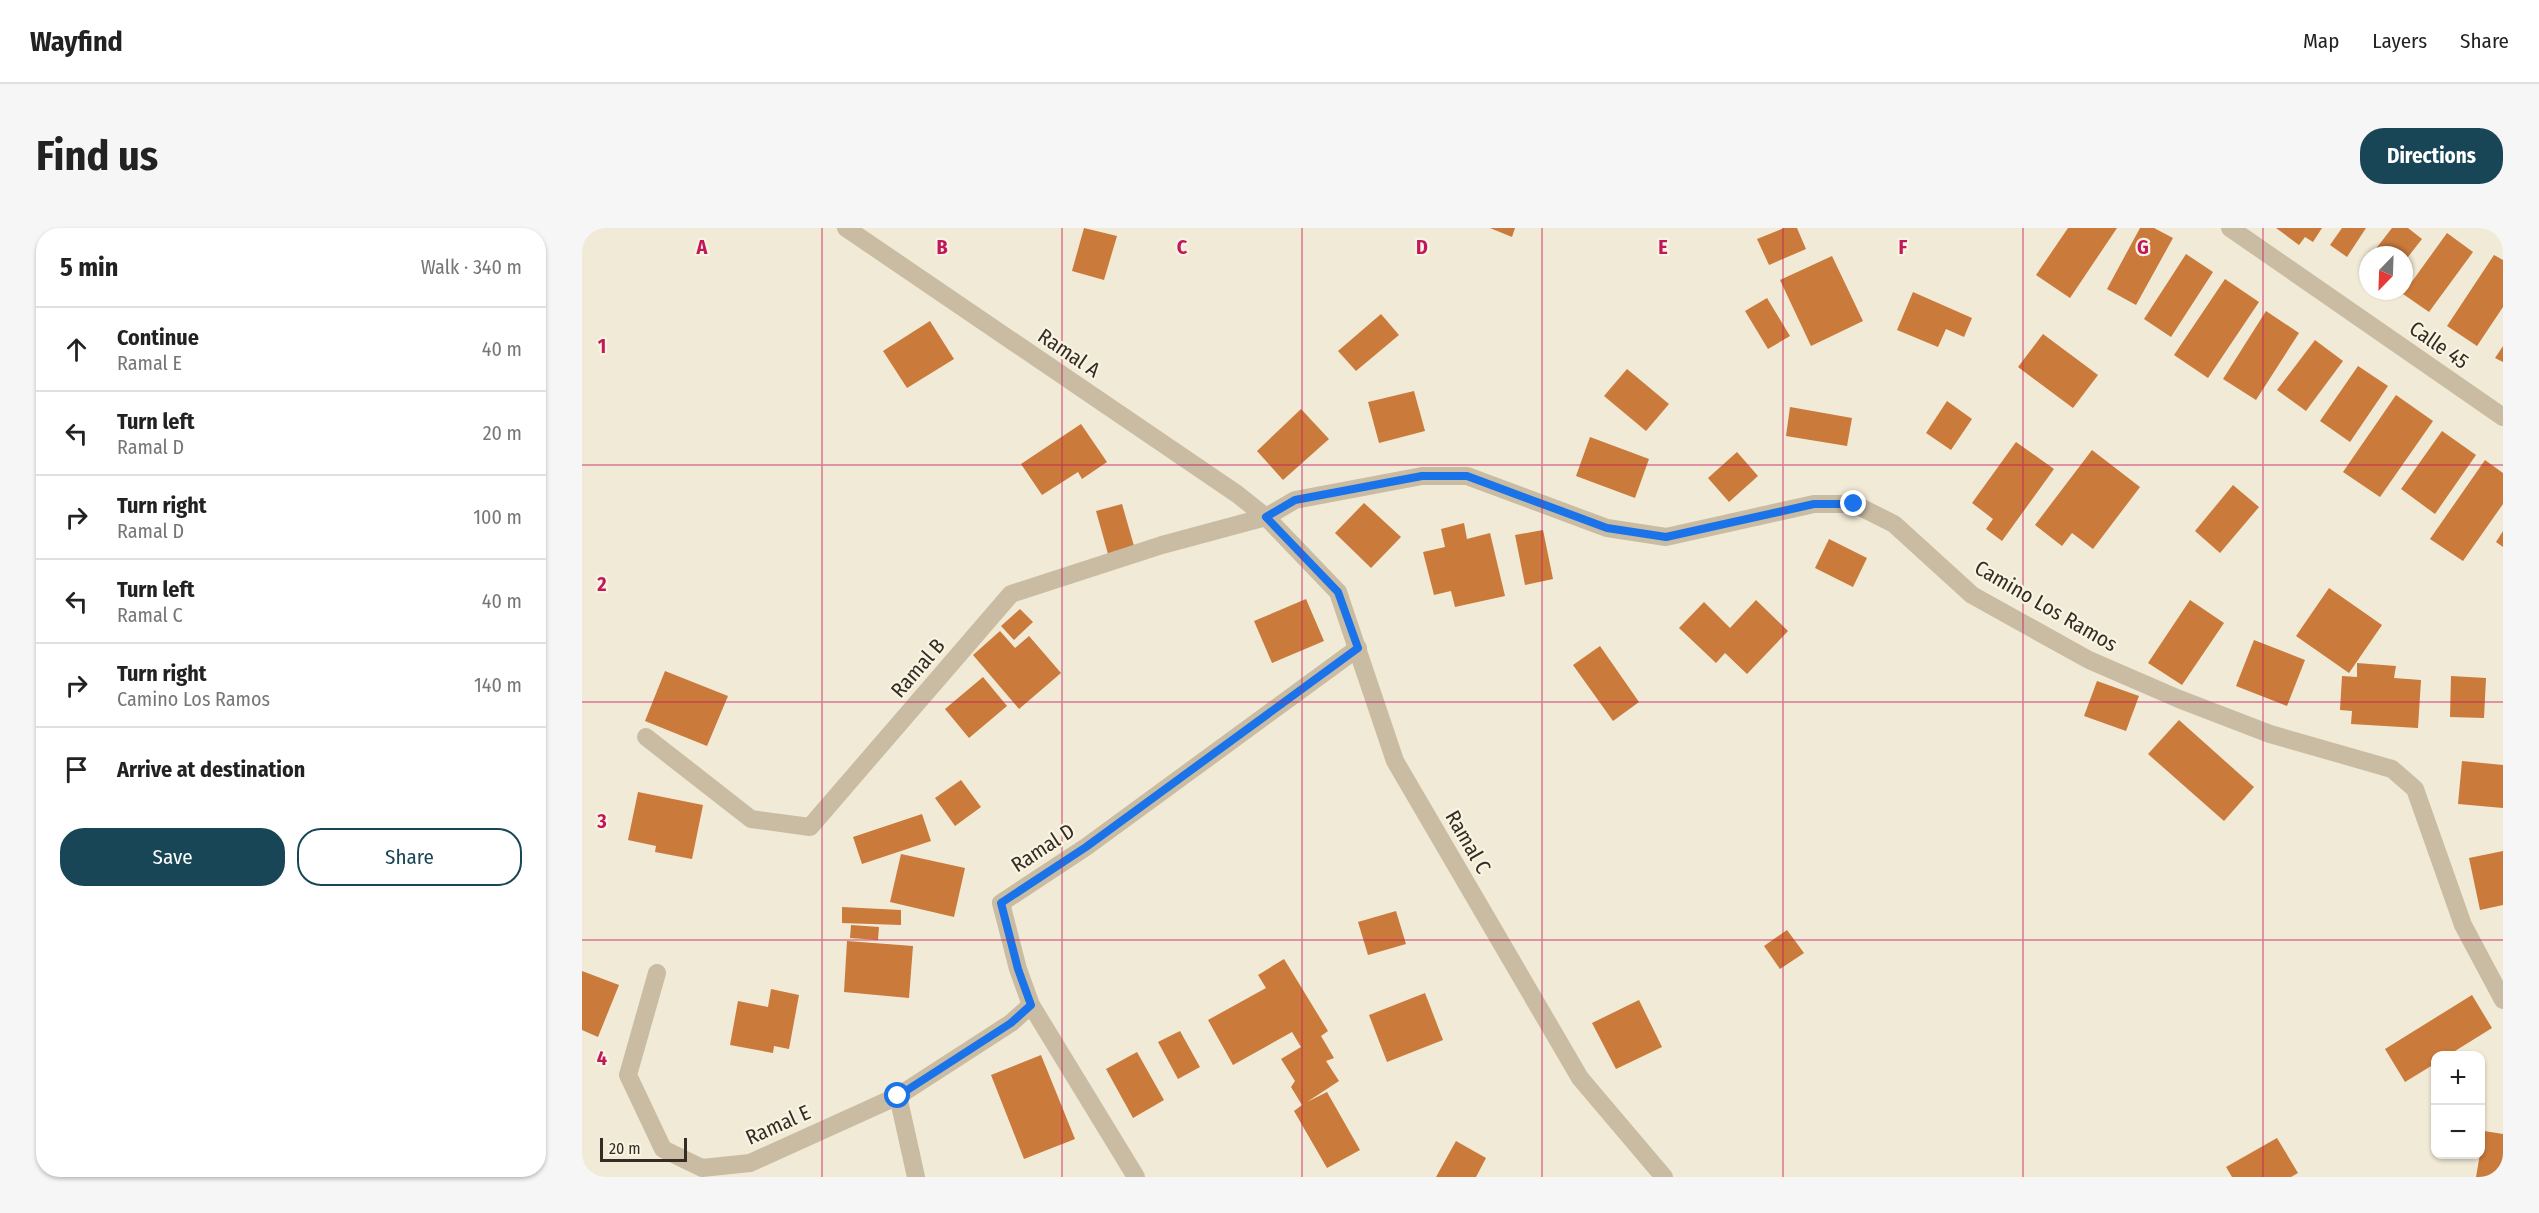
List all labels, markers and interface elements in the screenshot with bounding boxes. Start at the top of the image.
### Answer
text: Wayfind [30,25,123,58]
text: Map [2303,28,2339,54]
text: Layers [2372,28,2427,54]
text: Share [2460,28,2509,54]
button: Directions [2360,128,2503,184]
text: Find us [36,131,158,181]
text: A [696,235,709,259]
text: B [936,235,948,259]
text: C [1177,235,1188,259]
text: D [1416,235,1428,259]
text: E [1658,235,1668,259]
text: F [1899,235,1908,259]
text: G [2137,235,2149,259]
north arrow [2359,246,2413,300]
text: 5 min [60,252,118,283]
text: Walk · 340 m [421,255,522,279]
street label: Calle 45 [2404,315,2474,375]
street label: Ramal A [1033,323,1105,383]
text: Continue [117,324,199,351]
icon: ahead [60,333,93,366]
text: 1 [598,334,606,358]
text: 40 m [482,337,522,361]
text: Ramal E [117,351,182,375]
text: Turn left [117,408,195,435]
icon: left [60,417,93,450]
text: 20 m [483,421,522,445]
text: Ramal D [117,435,184,459]
route end [1840,490,1866,516]
text: Turn right [117,492,206,519]
icon: right [60,501,93,534]
text: 100 m [473,505,522,529]
text: Ramal D [117,519,184,543]
street label: Camino Los Ramos [1970,555,2122,657]
text: 2 [596,572,607,596]
text: Turn left [117,576,195,603]
icon: left [60,585,93,618]
text: 40 m [482,589,522,613]
text: Ramal C [117,603,183,627]
street label: Ramal B [885,633,951,703]
text: Turn right [117,660,206,687]
icon: right [60,669,93,702]
text: 140 m [474,673,522,697]
text: Camino Los Ramos [117,687,270,711]
icon: arrive [60,753,93,786]
text: Arrive at destination [117,756,305,783]
street label: Ramal C [1440,806,1497,879]
text: 3 [596,809,607,833]
street label: Ramal D [1006,818,1080,878]
button: Save [60,828,285,886]
button: Share [297,828,522,886]
text: 4 [597,1046,607,1070]
map controls [2431,1051,2485,1159]
button: + [2431,1051,2485,1105]
route start [884,1082,910,1108]
street label: Ramal E [742,1099,815,1151]
button: − [2431,1105,2485,1159]
scale bar [600,1135,687,1162]
text: 20 m [609,1139,640,1158]

